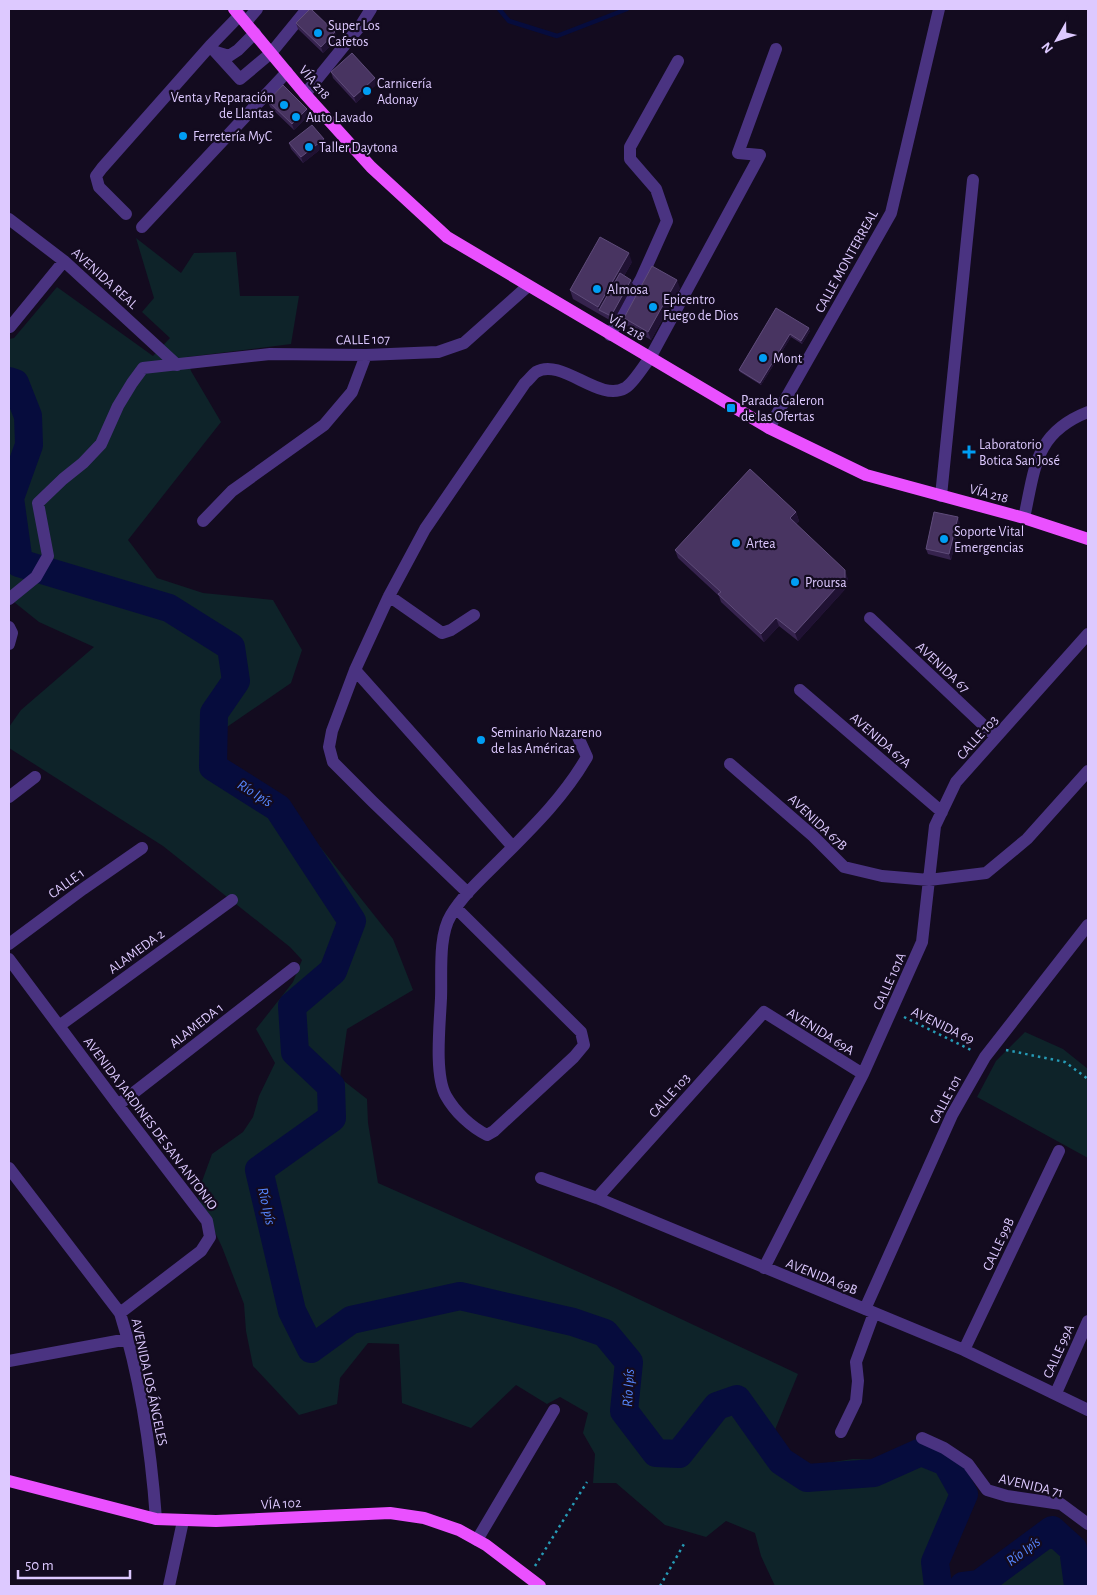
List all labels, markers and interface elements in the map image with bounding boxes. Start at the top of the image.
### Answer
north arrow [1032,15,1082,65]
place label: Super Los Cafetos [328,19,380,49]
marker: Super Los Cafetos [312,27,324,39]
text: N [1039,39,1056,56]
street label: VÍA 218 [296,61,335,102]
place label: Carnicería Adonay [377,77,432,107]
marker: Carnicería Adonay [361,85,373,97]
place label: Venta y Reparación de Llantas [171,91,274,121]
marker: Venta y Reparación de Llantas [278,99,290,111]
marker: Auto Lavado [290,111,302,123]
place label: Auto Lavado [306,111,373,125]
marker: Ferretería MyC [177,130,189,142]
place label: Ferretería MyC [193,130,272,144]
marker: Taller Daytona [303,141,315,153]
place label: Taller Daytona [319,141,398,155]
street label: CALLE MONTERREAL [813,208,881,315]
street label: AVENIDA REAL [69,246,140,312]
marker: Almosa [591,283,603,295]
place label: Almosa [607,283,649,297]
place label: Epicentro Fuego de Dios [663,293,738,323]
marker: Epicentro Fuego de Dios [647,301,659,313]
street label: VÍA 218 [606,309,649,344]
street label: CALLE 107 [336,333,390,347]
marker: Mont [757,352,769,364]
place label: Mont [773,352,803,366]
place label: Parada Galeron de las Ofertas [741,394,824,424]
marker: Parada Galeron de las Ofertas [725,402,737,414]
place label: Laboratorio Botica San José [979,438,1060,468]
marker: Laboratorio Botica San José [963,446,975,458]
street label: VÍA 218 [968,479,1011,506]
place label: Soporte Vital Emergencias [954,525,1024,555]
marker: Soporte Vital Emergencias [938,533,950,545]
marker: Artea [730,537,742,549]
place label: Artea [746,537,776,551]
marker: Proursa [789,576,801,588]
place label: Proursa [805,576,847,590]
street label: AVENIDA 67 [913,640,972,696]
street label: AVENIDA 67A [847,711,913,771]
street label: CALLE 103 [954,713,1001,762]
place label: Seminario Nazareno de las Américas [491,726,602,756]
marker: Seminario Nazareno de las Américas [475,734,487,746]
water label: Río Ipís [235,777,275,810]
street label: AVENIDA 67B [785,792,849,853]
street label: CALLE 1 [46,866,87,901]
street label: ALAMEDA 2 [106,927,167,977]
street label: CALLE 101A [871,951,909,1012]
street label: ALAMEDA 1 [167,1001,226,1051]
street label: AVENIDA 69 [909,1005,976,1047]
street label: AVENIDA 69A [784,1006,857,1058]
street label: AVENIDA JARDINES DE SAN ANTONIO [81,1035,220,1213]
street label: CALLE 103 [646,1071,693,1120]
street label: CALLE 101 [927,1073,965,1126]
water label: Río Ipís [255,1186,278,1227]
street label: CALLE 99B [981,1216,1017,1273]
street label: AVENIDA 69B [784,1256,859,1298]
street label: AVENIDA LOS ÁNGELES [129,1317,172,1447]
street label: CALLE 99A [1041,1322,1077,1380]
water label: Río Ipís [620,1368,637,1407]
street label: AVENIDA 71 [997,1472,1064,1500]
street label: VÍA 102 [260,1493,302,1512]
water label: Río Ipís [1004,1534,1043,1569]
scale bar [18,1548,130,1580]
text: 50 m [25,1558,54,1573]

